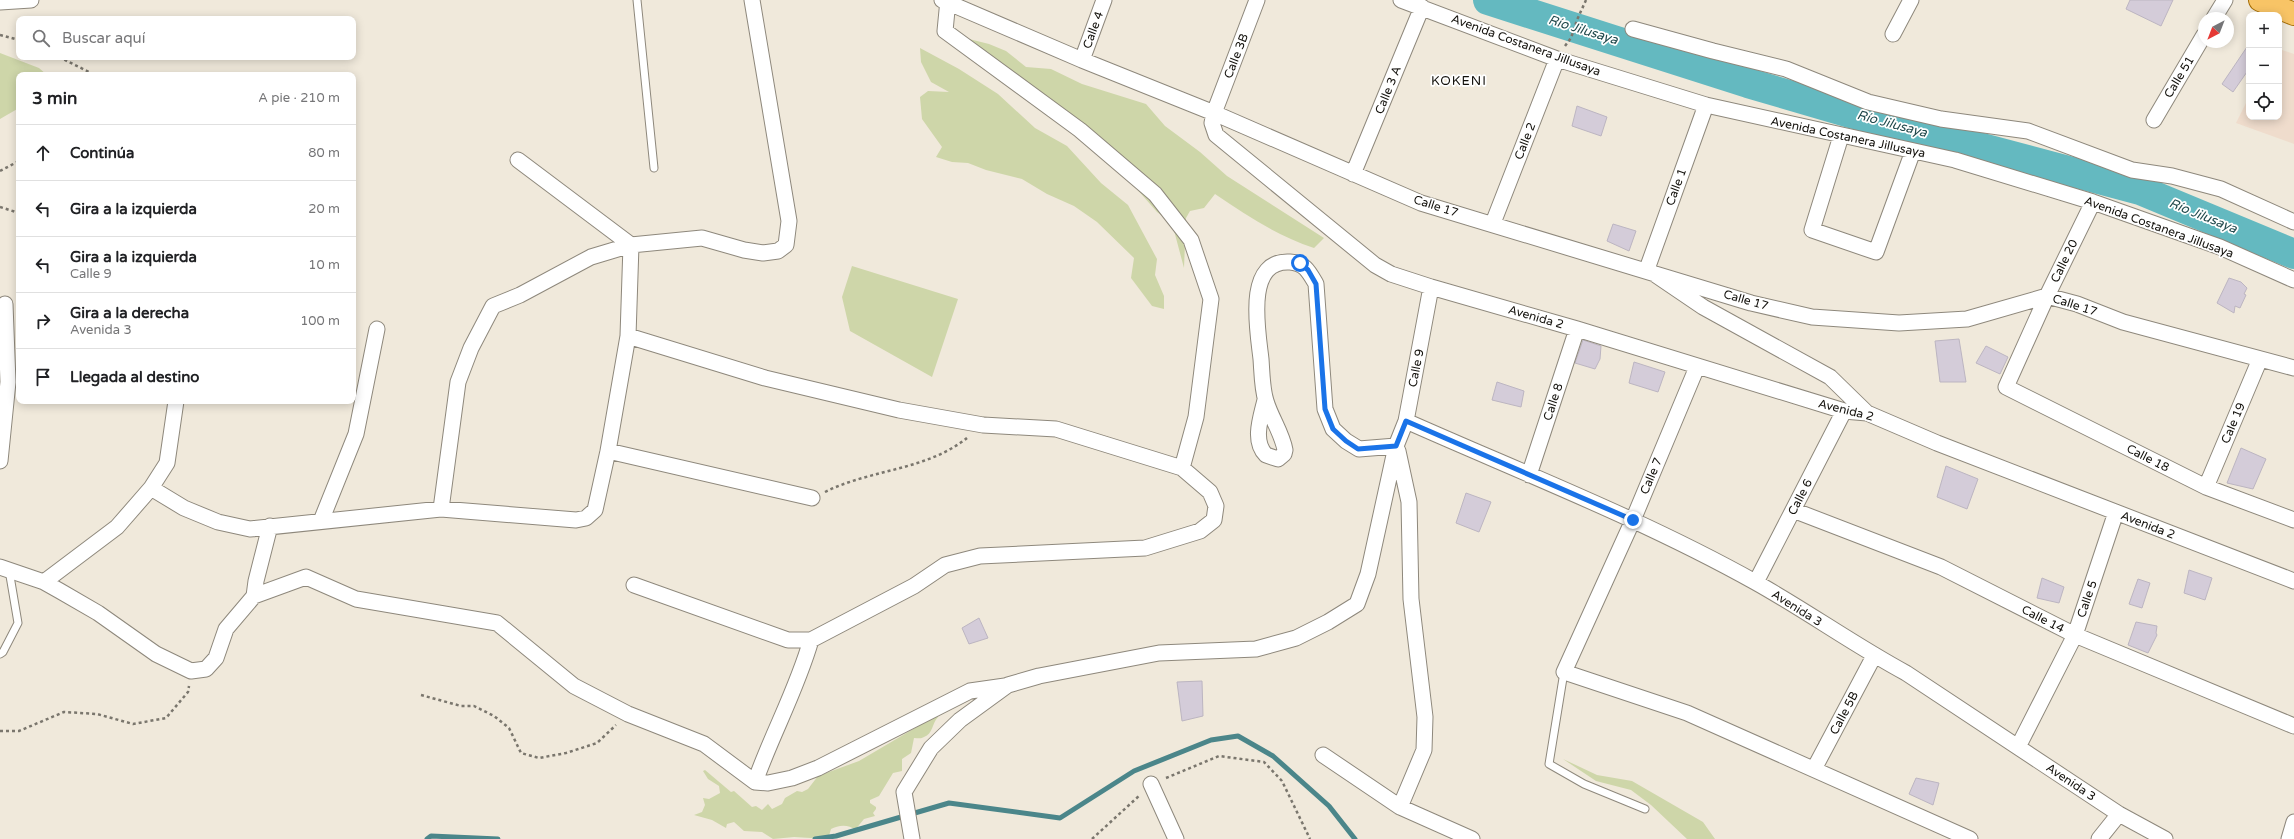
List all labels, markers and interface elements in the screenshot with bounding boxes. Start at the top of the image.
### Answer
street label: Calle 4 [1080,9,1106,50]
street label: Avenida Costanera Jillusaya [1449,11,1603,79]
water label: Río Jilusaya [1546,12,1620,48]
north arrow [2198,12,2234,48]
map controls [2246,12,2282,120]
button: + [2246,12,2282,48]
search box [16,16,356,60]
icon: search [30,27,52,49]
text: Buscar aquí [62,29,145,47]
street label: Calle 3B [1221,32,1251,80]
button: − [2246,48,2282,84]
street label: Calle 51 [2161,54,2197,100]
street label: Calle 3 A [1372,64,1404,116]
district label: KOKENI [1431,73,1487,89]
button: locate [2246,84,2282,120]
text: 3 min [32,88,77,109]
text: A pie · 210 m [258,90,340,106]
water label: Río Jilusaya [1855,107,1929,141]
street label: Avenida Costanera Jillusaya [1769,114,1927,160]
street label: Calle 2 [1512,121,1538,161]
icon: ahead [32,142,54,164]
text: Continúa [70,144,134,162]
text: 80 m [308,145,340,161]
street label: Calle 1 [1663,167,1689,207]
street label: Calle 17 [1412,192,1460,220]
street label: Avenida Costanera Jillusaya [2082,193,2236,261]
water label: Río Jilusaya [2167,195,2240,237]
icon: left [32,198,54,220]
text: Gira a la izquierda [70,200,197,218]
text: 20 m [308,201,340,217]
street label: Calle 20 [2048,237,2081,285]
text: Gira a la izquierda [70,248,197,266]
icon: left [32,254,54,276]
route start [1291,254,1309,272]
text: 10 m [308,257,340,273]
text: Calle 9 [70,266,112,282]
street label: Calle 17 [1722,287,1770,313]
street label: Calle 17 [2051,291,2099,319]
street label: Avenida 2 [1507,302,1565,332]
text: Gira a la derecha [70,304,189,322]
icon: right [32,310,54,332]
text: 100 m [300,313,340,329]
text: Avenida 3 [70,322,132,338]
street label: Calle 9 [1405,348,1427,388]
icon: arrive [32,366,54,388]
text: Llegada al destino [70,368,199,386]
street label: Calle 8 [1540,382,1566,422]
street label: Avenida 2 [1817,396,1875,424]
street label: Cale 19 [2218,400,2248,446]
street label: Calle 18 [2124,441,2172,475]
street label: Calle 7 [1637,456,1665,496]
street label: Calle 6 [1785,477,1815,517]
street label: Avenida 2 [2119,508,2177,542]
route end [1624,511,1642,529]
street label: Calle 5 [2074,579,2100,619]
street label: Avenida 3 [1769,587,1825,629]
street label: Calle 14 [2019,602,2067,636]
street label: Calle 5B [1827,689,1861,737]
street label: Avenida 3 [2044,760,2098,804]

